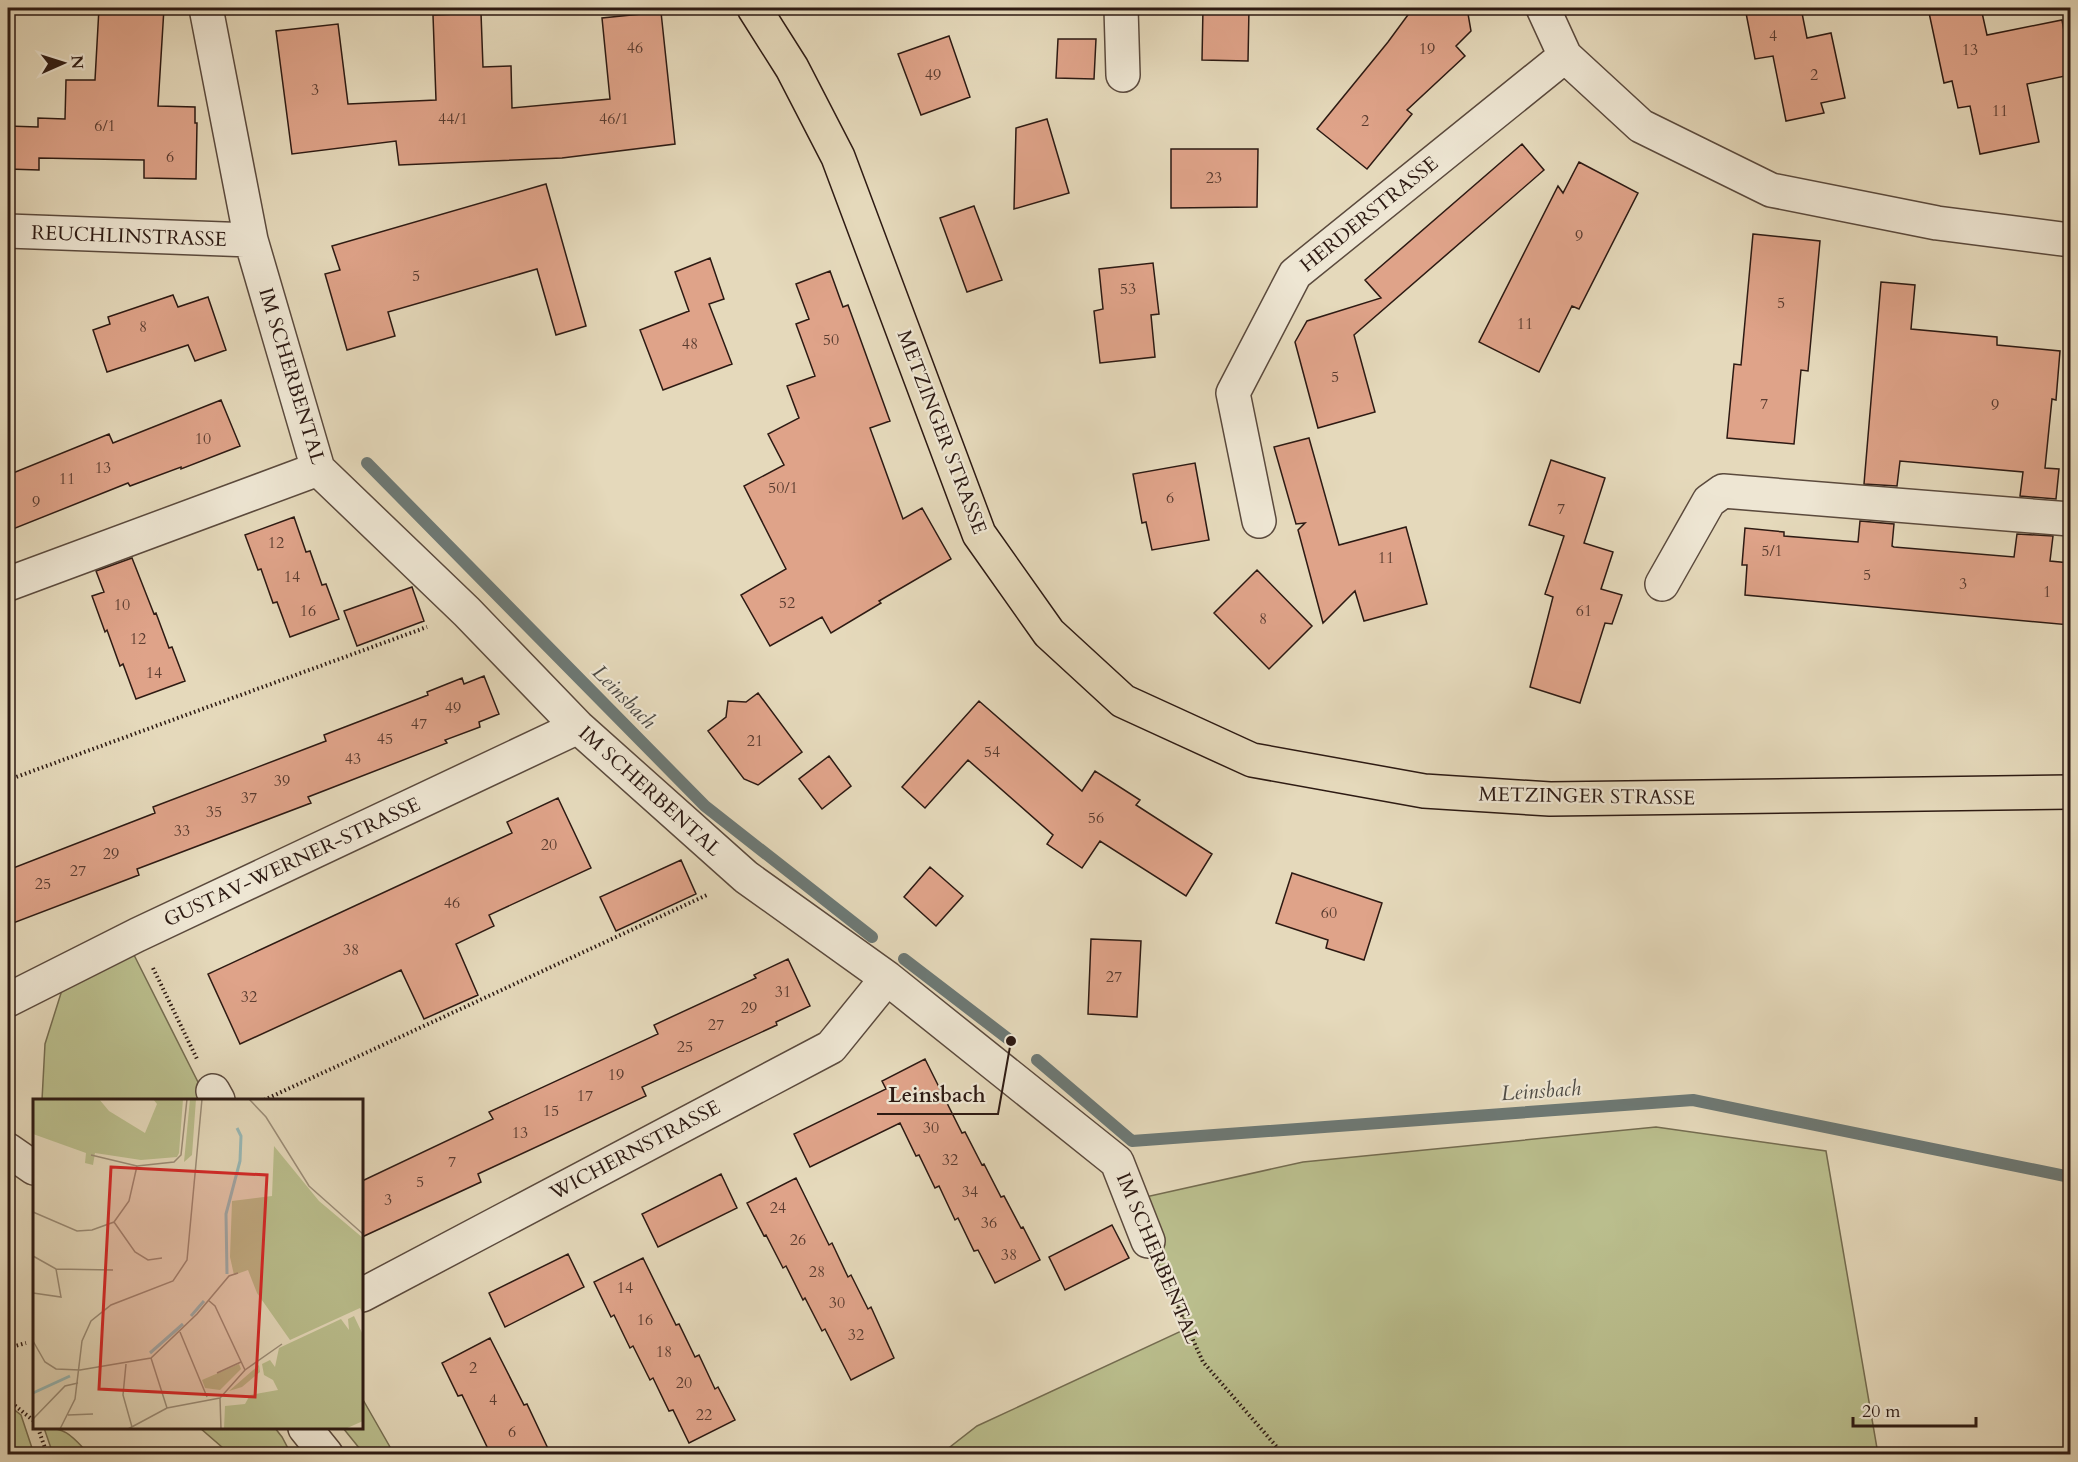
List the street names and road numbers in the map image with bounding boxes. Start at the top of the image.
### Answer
street label: HERDERSTRASSE [1294,150,1444,278]
street label: REUCHLINSTRASSE [31,219,227,253]
street label: IM SCHERBENTAL [252,284,332,468]
street label: METZINGER STRASSE [891,326,993,538]
street label: IM SCHERBENTAL [573,720,728,863]
street label: METZINGER STRASSE [1478,781,1696,811]
street label: GUSTAV-WERNER-STRASSE [159,791,425,933]
street label: WICHERNSTRASSE [544,1094,725,1207]
street label: IM SCHERBENTAL [1110,1168,1207,1348]

